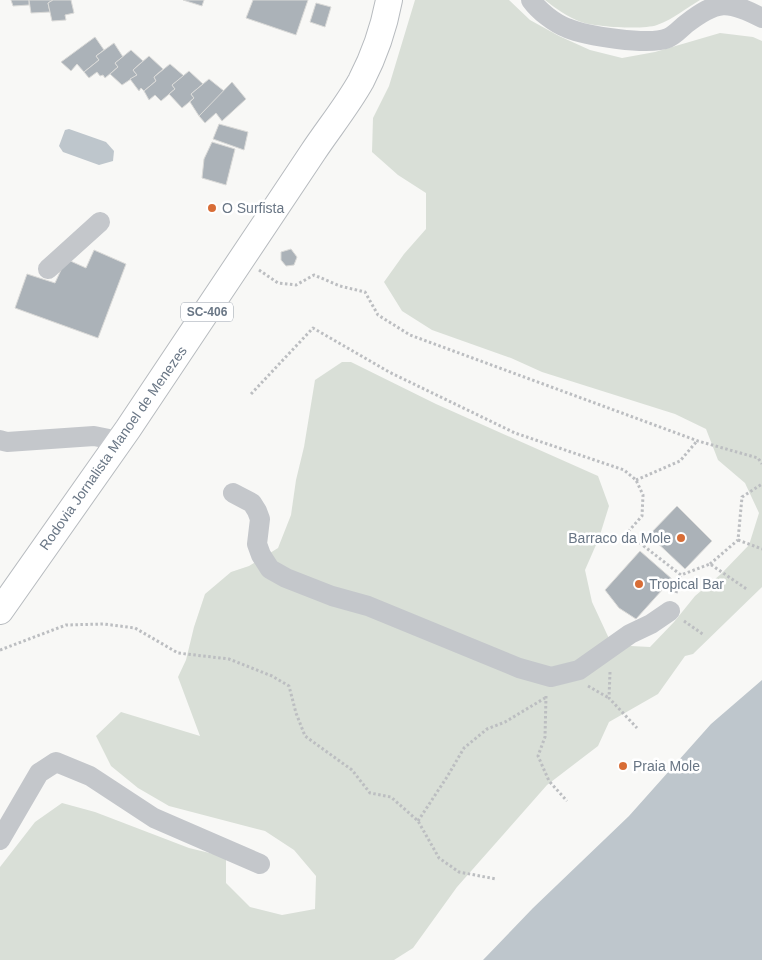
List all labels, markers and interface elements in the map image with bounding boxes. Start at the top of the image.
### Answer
place label: O Surfista [222,200,284,216]
marker: O Surfista [206,202,218,214]
road number: SC-406 [181,302,233,322]
street label: Rodovia Jornalista Manoel de Menezes [36,343,190,553]
place label: Barraco da Mole [568,530,671,546]
marker: Barraco da Mole [675,532,687,544]
place label: Tropical Bar [649,576,724,592]
marker: Tropical Bar [633,578,645,590]
place label: Praia Mole [633,758,700,774]
marker: Praia Mole [617,760,629,772]

